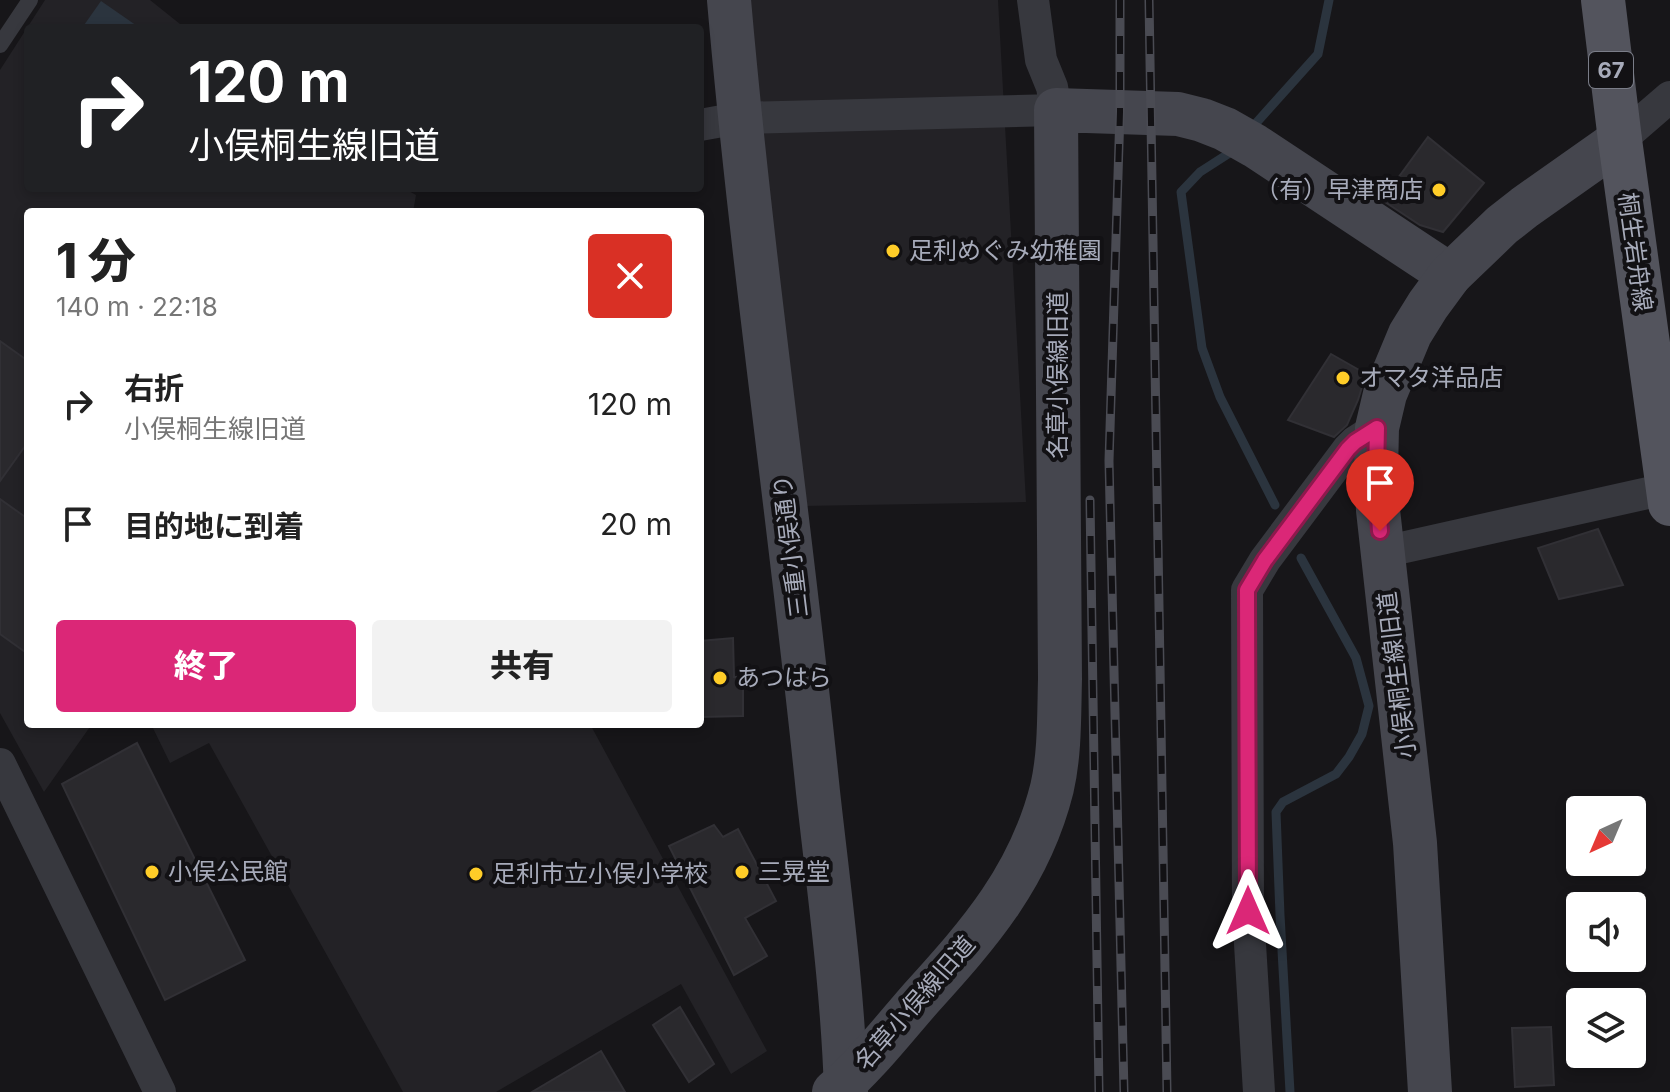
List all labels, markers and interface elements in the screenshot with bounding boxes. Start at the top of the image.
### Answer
text: 120 m [188,48,350,116]
road number: 67 [1589,52,1633,88]
icon: right [56,56,160,160]
text: 小俣桐生線旧道 [188,123,440,167]
place label: （有）早津商店 [1255,175,1423,204]
marker: （有）早津商店 [1430,181,1448,199]
street label: 桐生岩舟線 [1613,190,1658,313]
text: 1 分 [56,231,136,290]
button: close [588,234,672,318]
place label: 足利めぐみ幼稚園 [909,236,1102,265]
marker: 足利めぐみ幼稚園 [884,242,902,260]
text: 140 m · 22:18 [56,291,218,322]
street label: 名草小俣線旧道 [1043,291,1072,459]
place label: オマタ洋品店 [1359,363,1503,392]
marker: オマタ洋品店 [1334,369,1352,387]
text: 右折 [124,370,184,406]
icon: right [56,382,100,426]
text: 120 m [588,386,672,422]
text: 小俣桐生線旧道 [124,413,306,444]
pin [1346,449,1414,531]
icon: arrive [1358,461,1402,505]
street label: 三重小俣通り [767,473,814,619]
icon: arrive [56,502,100,546]
text: 20 m [600,506,672,542]
text: 目的地に到着 [124,508,304,544]
street label: 小俣桐生線旧道 [1372,590,1421,760]
button: 終了 [56,620,356,712]
button: 共有 [372,620,672,712]
place label: あつはら [736,663,832,692]
marker: あつはら [711,669,729,687]
north arrow [1566,796,1646,876]
map controls [1566,796,1646,1068]
place label: 小俣公民館 [168,857,288,886]
place label: 三晃堂 [758,857,830,886]
place label: 足利市立小俣小学校 [492,859,708,888]
marker: 小俣公民館 [143,863,161,881]
marker: 三晃堂 [733,863,751,881]
marker: 足利市立小俣小学校 [467,865,485,883]
position arrow [1206,869,1290,953]
button: sound [1566,892,1646,972]
street label: 名草小俣線旧道 [849,930,981,1076]
button: layers [1566,988,1646,1068]

